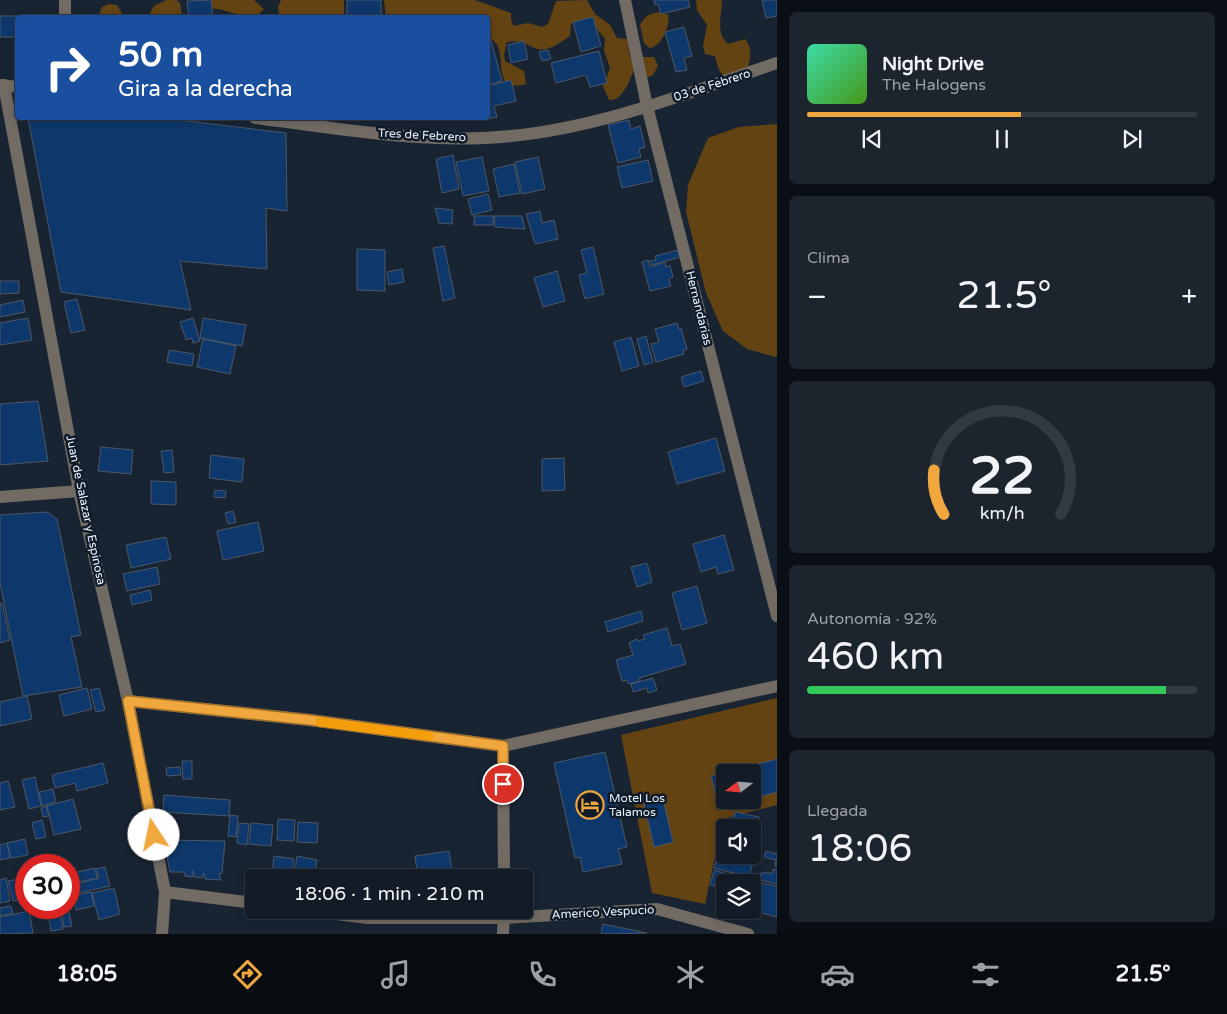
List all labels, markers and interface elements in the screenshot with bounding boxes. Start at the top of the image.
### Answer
text: 50 m [118,34,203,76]
icon: right [35,35,100,100]
text: Night Drive [882,53,984,75]
street label: 03 de Febrero [672,66,752,104]
text: The Halogens [882,75,986,95]
text: Gira a la derecha [118,76,293,102]
icon: previous [858,125,886,153]
icon: pause [988,125,1016,153]
icon: next [1118,125,1146,153]
street label: Tres de Febrero [378,126,466,144]
text: Clima [807,248,850,268]
street label: Hernandarias [683,269,715,347]
text: 21.5° [957,273,1052,319]
text: − [807,280,827,314]
text: + [1181,280,1197,314]
street label: Juan de Salazar y Espinosa [63,434,109,586]
text: 22 [969,445,1035,508]
text: km/h [980,503,1024,524]
text: Autonomía · 92% [807,609,937,629]
text: 460 km [807,634,944,680]
pin [482,763,524,805]
north arrow [716,764,761,809]
map controls [716,764,761,919]
icon: arrive [489,770,517,798]
hotel icon: Motel Los Talamos [575,790,605,820]
place label: Motel Los Talamos [609,791,665,819]
text: Llegada [807,801,867,821]
position arrow [127,808,179,860]
button: sound [716,819,761,864]
text: 18:06 [807,826,912,872]
speed limit sign: 30 [15,854,80,919]
button: layers [716,874,761,919]
text: 18:06 · 1 min · 210 m [293,883,485,905]
street label: Americo Vespucio [551,902,655,922]
icon: directions [230,957,265,992]
icon: music [378,957,413,992]
icon: phone [525,957,560,992]
icon: climate [673,957,708,992]
icon: car [820,957,855,992]
icon: filters [968,957,1003,992]
text: 18:05 [56,961,117,987]
text: 21.5° [1116,961,1171,987]

